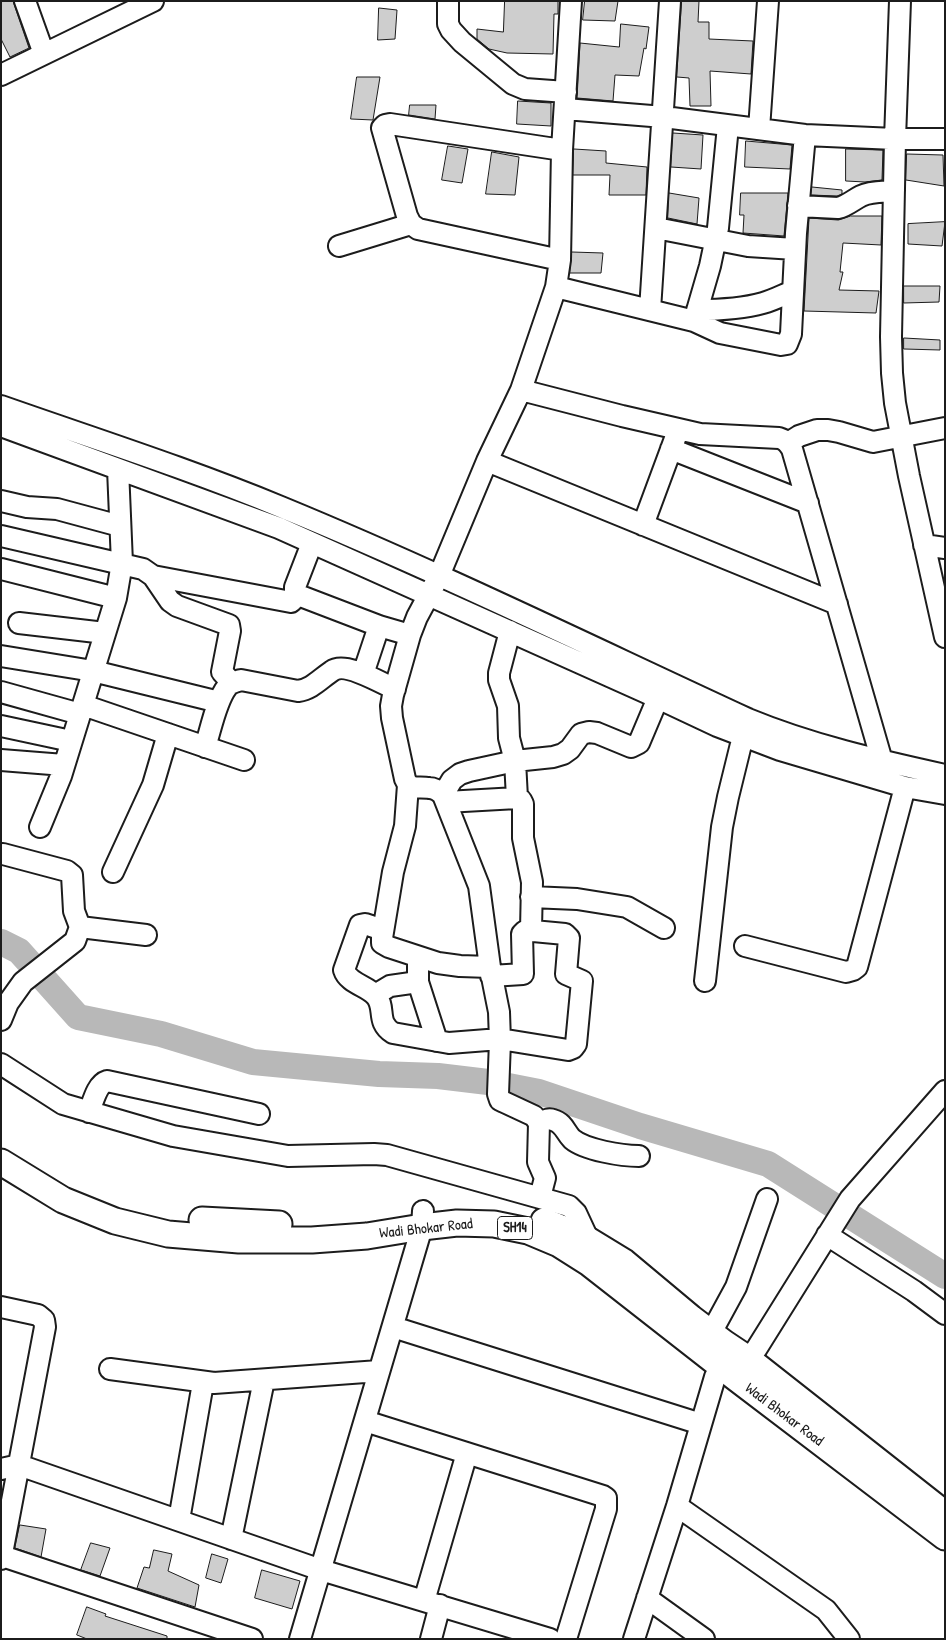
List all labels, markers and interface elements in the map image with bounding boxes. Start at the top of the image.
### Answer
street label: Wadi Bhokar Road [378,1215,474,1243]
road number: SH14 [498,1216,532,1240]
street label: Wadi Bhokar Road [741,1380,827,1450]

